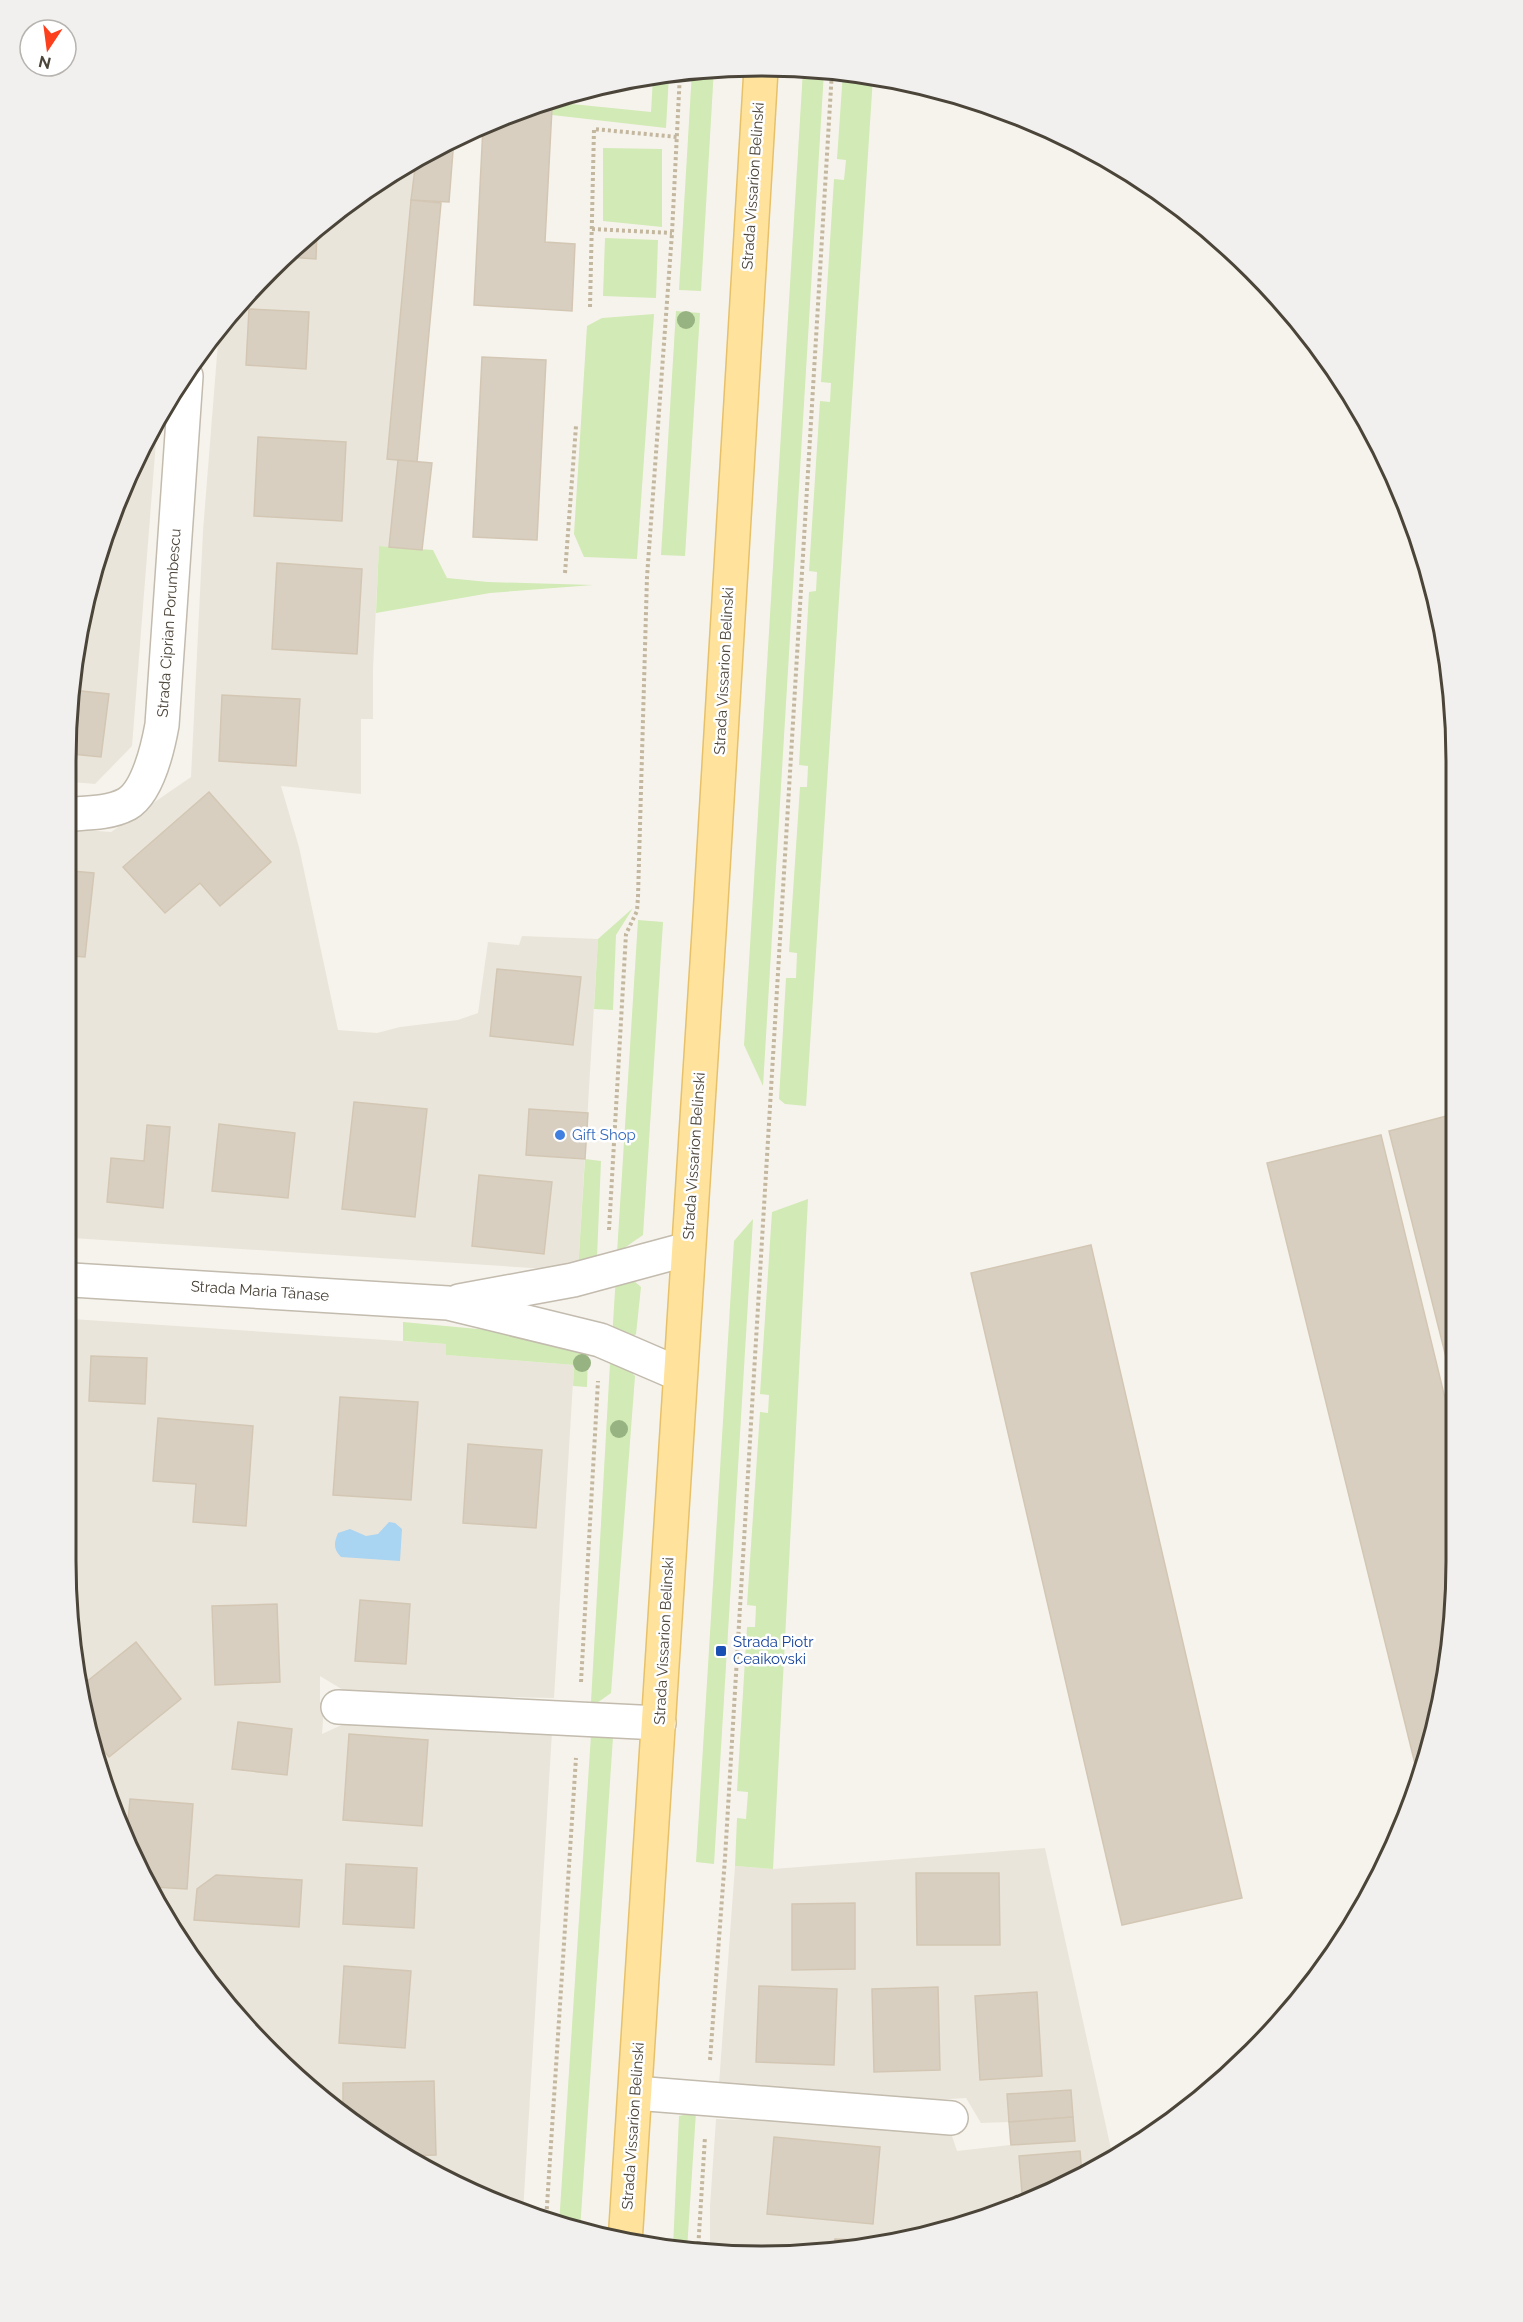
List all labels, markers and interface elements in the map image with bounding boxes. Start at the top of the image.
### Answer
north arrow [18,18,78,78]
text: N [37,51,53,73]
street label: Strada Vissarion Belinski [738,102,768,270]
street label: Strada Ciprian Porumbescu [153,528,185,718]
street label: Strada Vissarion Belinski [711,587,737,755]
street label: Strada Vissarion Belinski [679,1072,709,1240]
place label: Gift Shop [572,1126,636,1144]
marker: Gift Shop [553,1128,567,1142]
street label: Strada Maria Tănase [190,1277,330,1305]
street label: Strada Vissarion Belinski [651,1557,677,1725]
place label: Strada Piotr Ceaikovski [733,1633,814,1668]
marker: Strada Piotr Ceaikovski [714,1644,728,1658]
street label: Strada Vissarion Belinski [618,2042,648,2210]

